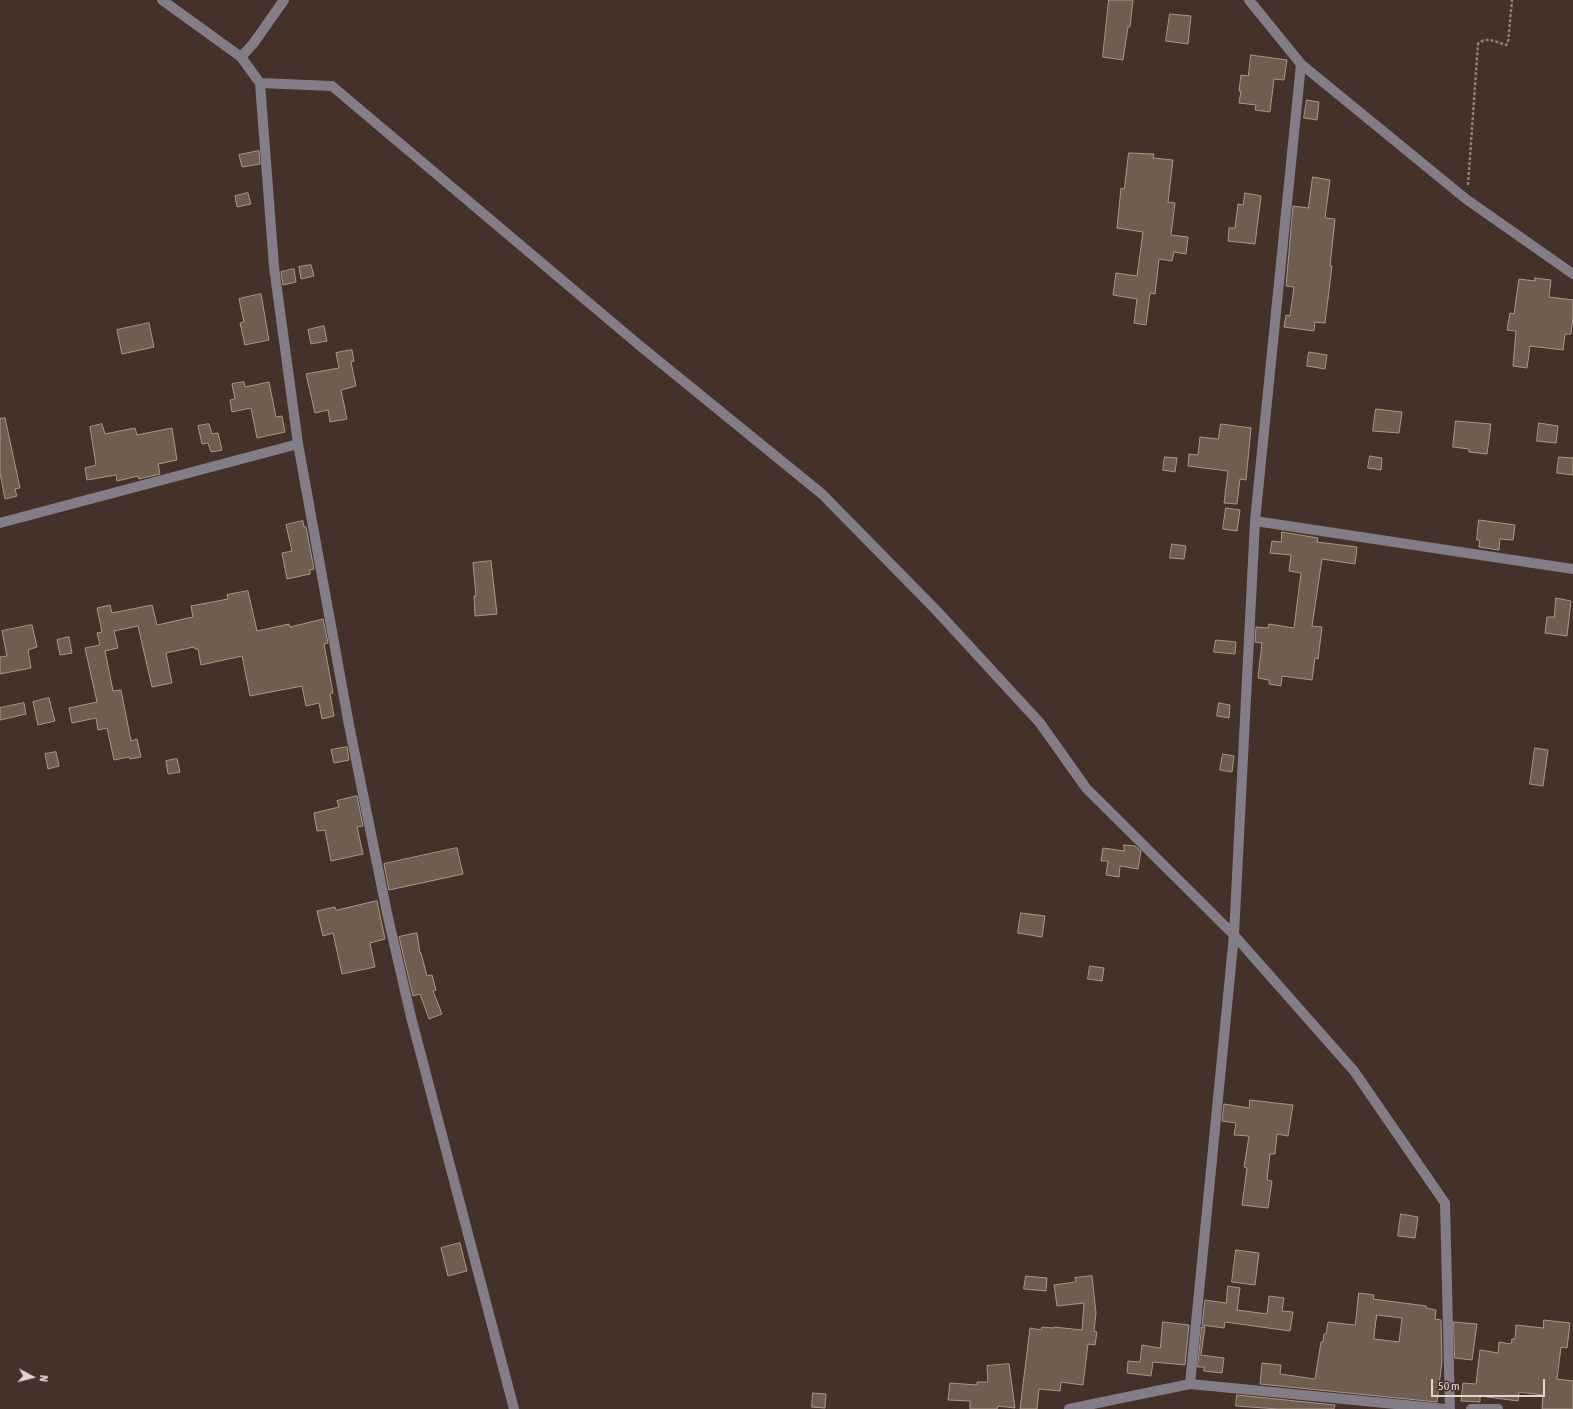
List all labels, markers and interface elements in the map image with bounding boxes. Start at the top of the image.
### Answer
north arrow [12,1357,52,1397]
scale bar [1433,1371,1547,1397]
text: N [38,1375,50,1382]
text: 50 m [1438,1379,1460,1393]

